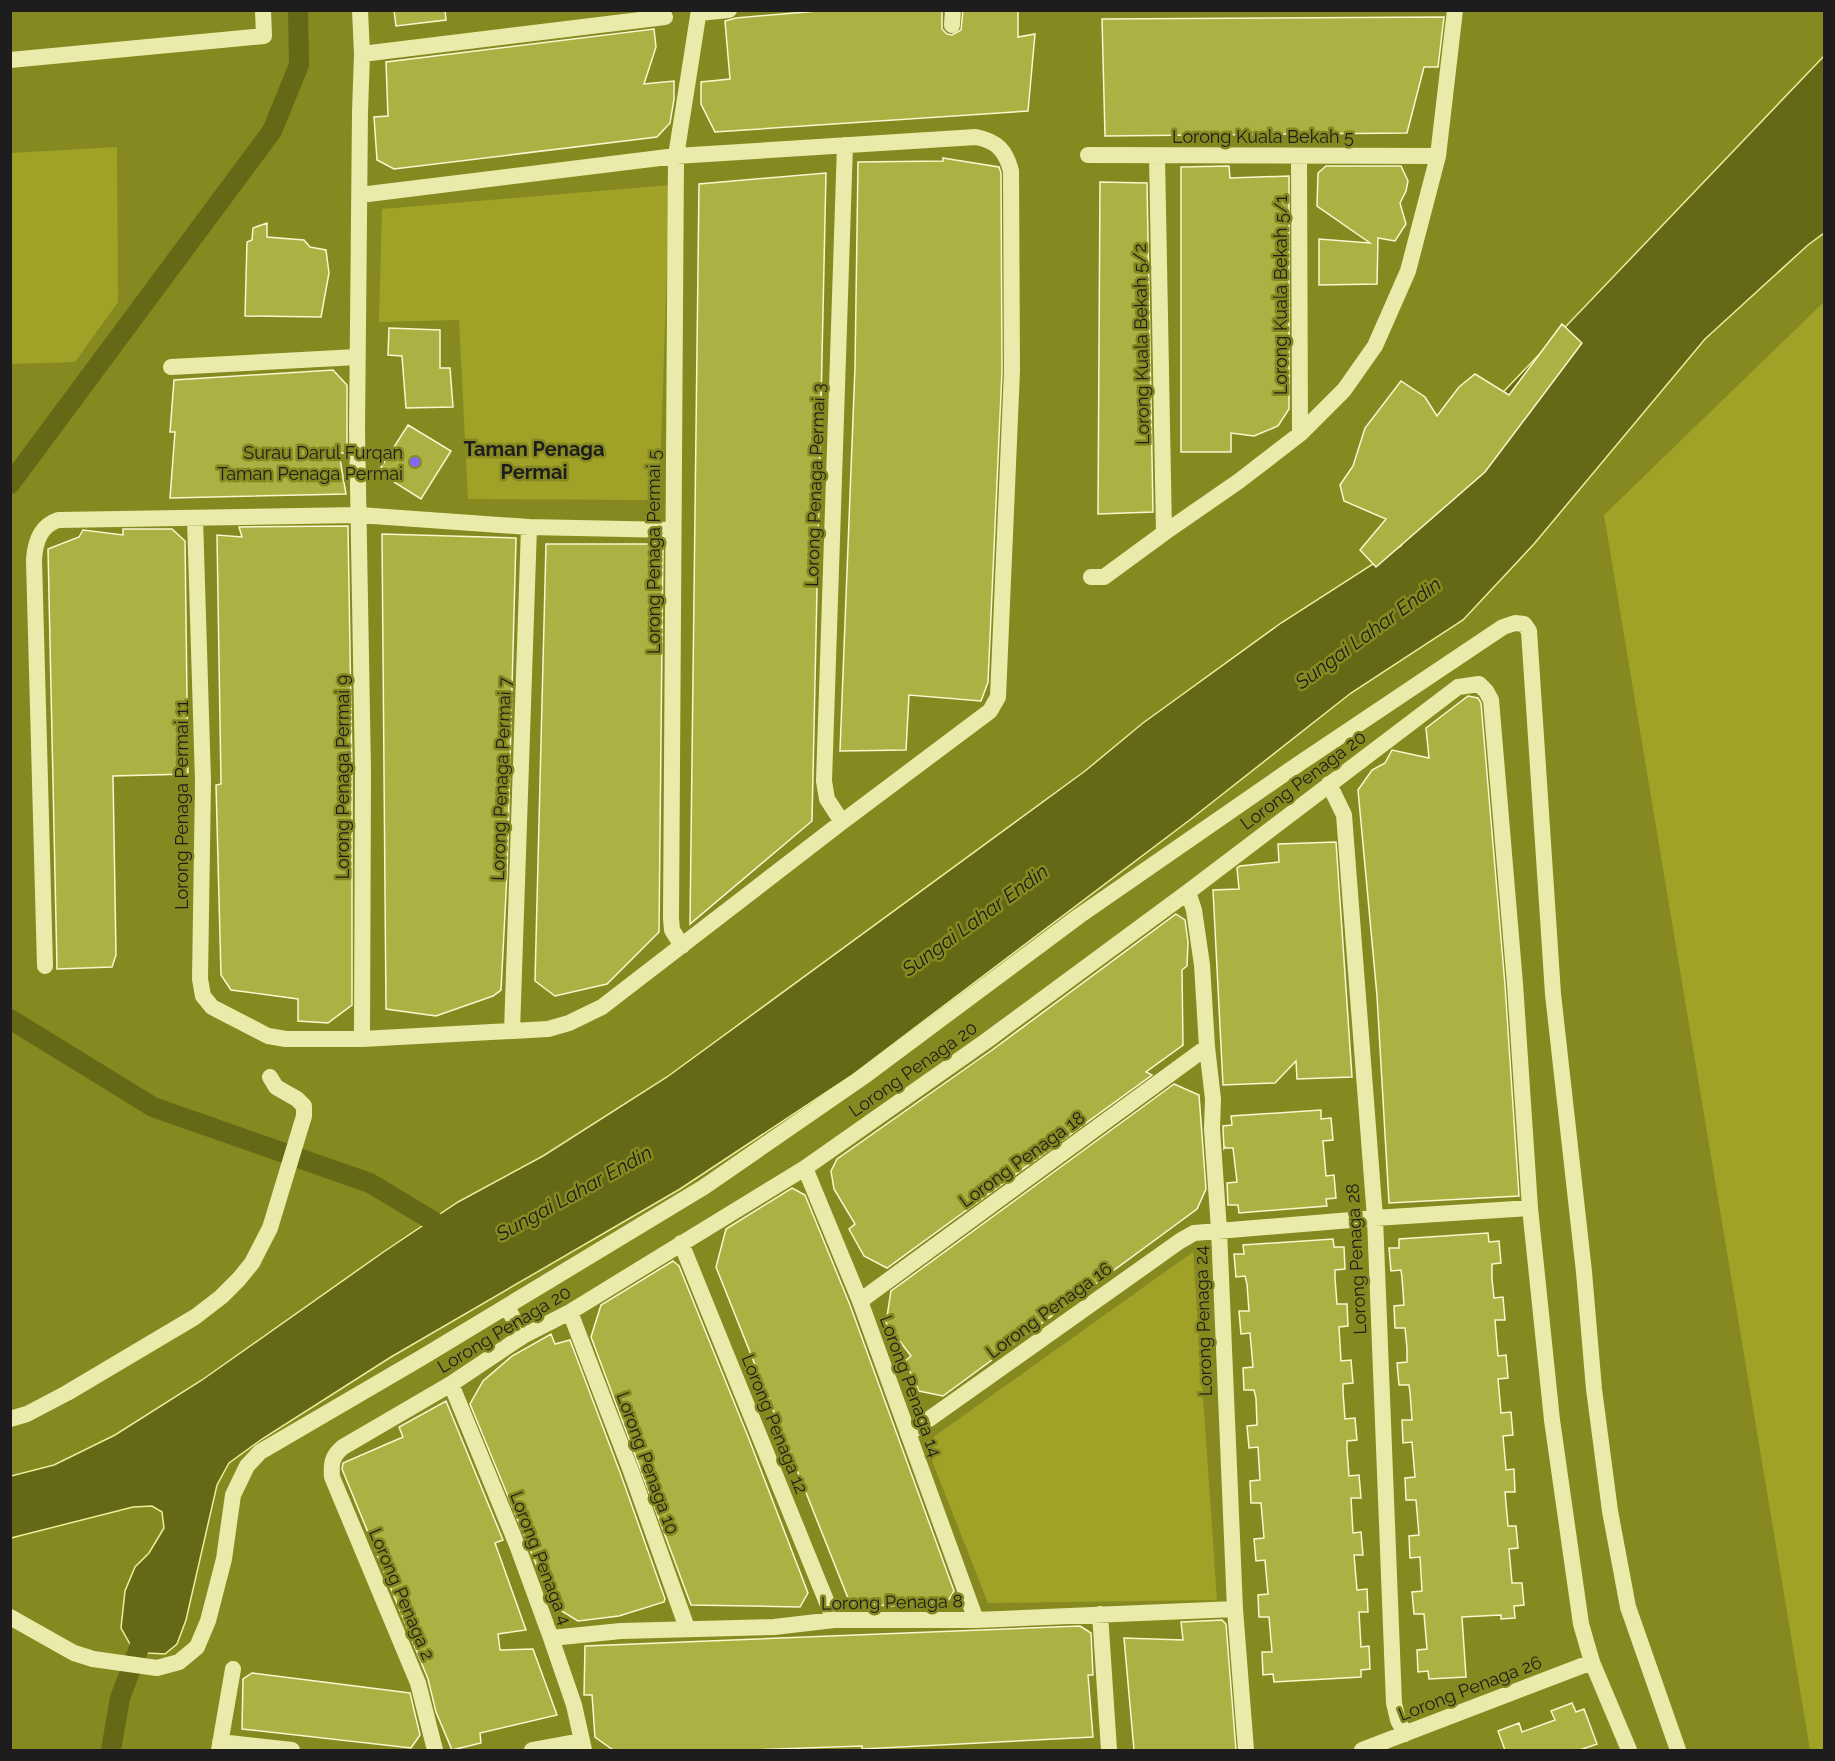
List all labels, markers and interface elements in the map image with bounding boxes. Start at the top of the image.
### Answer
street label: Lorong Kuala Bekah 5 [1172,126,1354,147]
street label: Lorong Kuala Bekah 5/1 [1270,195,1291,395]
street label: Lorong Kuala Bekah 5/2 [1129,243,1153,445]
street label: Lorong Penaga Permai 3 [801,383,829,587]
district label: Taman Penaga Permai [463,437,605,484]
place label: Surau Darul Furqan Taman Penaga Permai [217,442,403,484]
street label: Lorong Penaga Permai 5 [643,450,664,654]
marker: Surau Darul Furqan Taman Penaga Permai [408,455,422,469]
water label: Sungai Lahar Endin [1289,572,1446,695]
street label: Lorong Penaga Permai 9 [332,675,353,879]
street label: Lorong Penaga Permai 7 [487,676,515,881]
street label: Lorong Penaga Permai 11 [171,700,192,910]
street label: Lorong Penaga 20 [1236,726,1370,834]
water label: Sungai Lahar Endin [896,859,1053,982]
street label: Lorong Penaga 20 [845,1017,981,1121]
street label: Lorong Penaga 18 [955,1106,1089,1212]
water label: Sungai Lahar Endin [491,1140,656,1246]
street label: Lorong Penaga 28 [1342,1183,1370,1335]
street label: Lorong Penaga 24 [1190,1245,1216,1397]
street label: Lorong Penaga 16 [982,1257,1116,1363]
street label: Lorong Penaga 20 [434,1281,574,1377]
street label: Lorong Penaga 14 [876,1312,946,1460]
street label: Lorong Penaga 12 [737,1351,813,1497]
street label: Lorong Penaga 10 [612,1389,684,1537]
street label: Lorong Penaga 4 [506,1488,576,1628]
street label: Lorong Penaga 2 [365,1525,439,1663]
street label: Lorong Penaga 8 [821,1590,963,1614]
street label: Lorong Penaga 26 [1395,1651,1545,1725]

